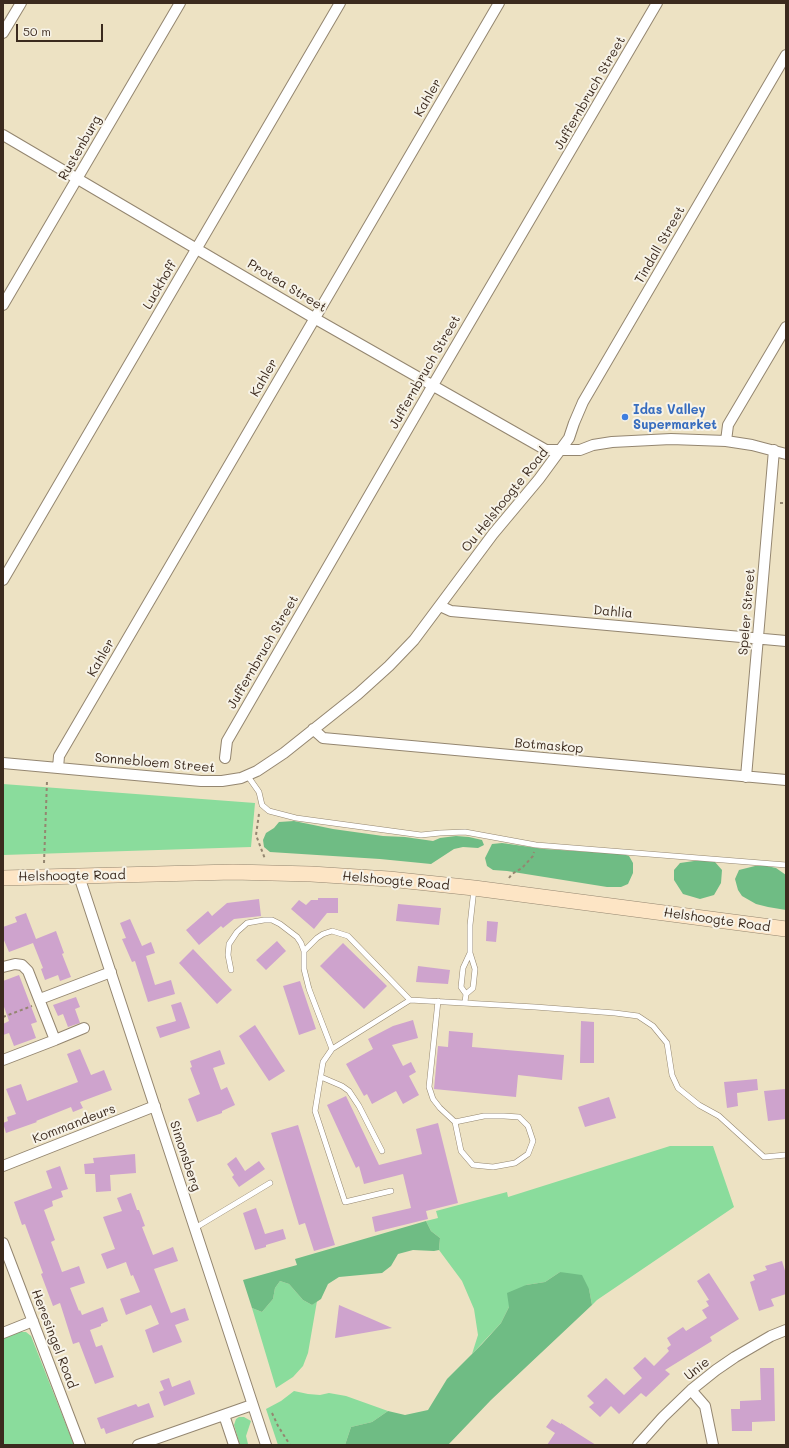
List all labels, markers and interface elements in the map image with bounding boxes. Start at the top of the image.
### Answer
scale bar [18,16,105,42]
text: 50 m [23,23,51,39]
street label: Juffernbruch Street [551,33,629,153]
street label: Kahler [411,76,445,120]
street label: Rustenburg [55,113,105,183]
street label: Tindall Street [632,204,688,286]
street label: Protea Street [245,256,329,316]
street label: Luckhoff [140,258,180,312]
street label: Juffernbruch Street [386,312,464,432]
street label: Kahler [247,356,281,400]
place label: Idas Valley Supermarket [633,402,717,433]
marker: Idas Valley Supermarket [620,412,630,422]
street label: Ou Helshoogte Road [458,445,552,555]
street label: Speler Street [735,568,759,656]
street label: Juffernbruch Street [224,592,302,712]
street label: Dahlia [593,602,633,622]
street label: Kahler [84,636,118,680]
street label: Botmaskop [514,735,584,757]
street label: Sonnebloem Street [94,750,216,776]
street label: Helshoogte Road [18,867,126,885]
street label: Helshoogte Road [342,869,450,893]
street label: Helshoogte Road [663,905,771,935]
street label: Kommandeurs [30,1101,118,1147]
street label: Simonsberg [166,1119,204,1193]
street label: Heresingel Road [28,1287,80,1391]
street label: Unie [681,1354,713,1384]

